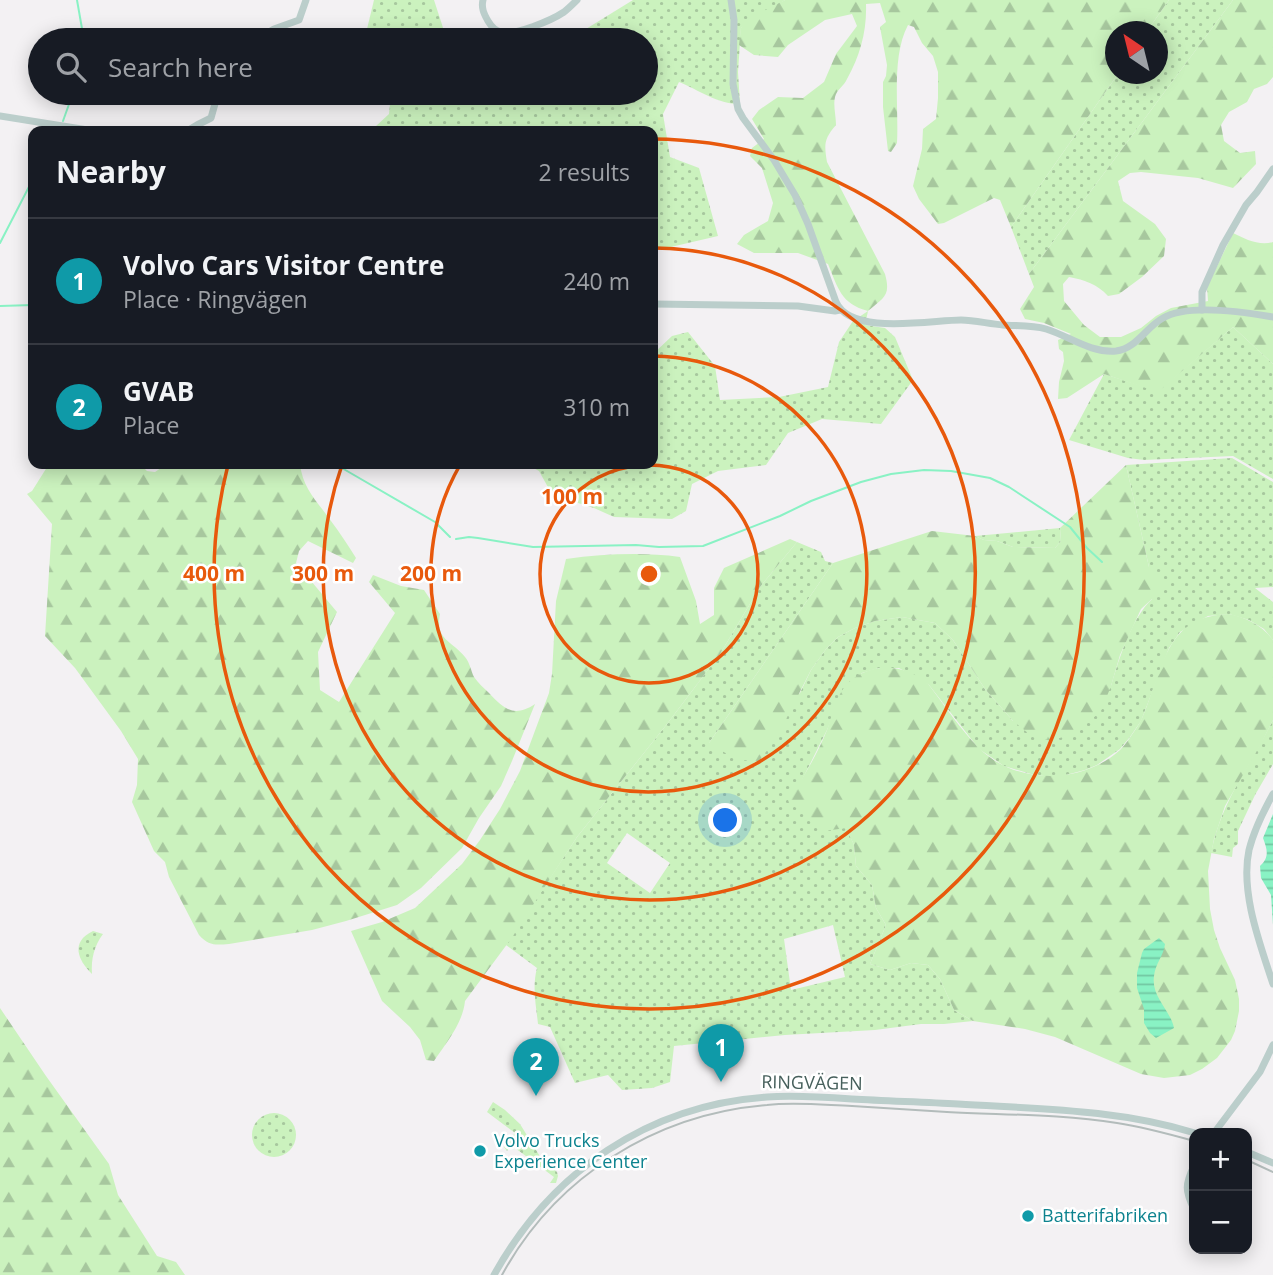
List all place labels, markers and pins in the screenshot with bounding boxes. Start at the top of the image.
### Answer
centre of rings [637,562,661,586]
pin: 1 [698,1024,744,1082]
pin: 2 [513,1038,559,1096]
place label: Volvo Trucks Experience Center [494,1128,648,1173]
marker: Volvo Trucks Experience Center [472,1143,488,1159]
place label: Batterifabriken [1042,1203,1168,1227]
marker: Batterifabriken [1020,1208,1036,1224]

